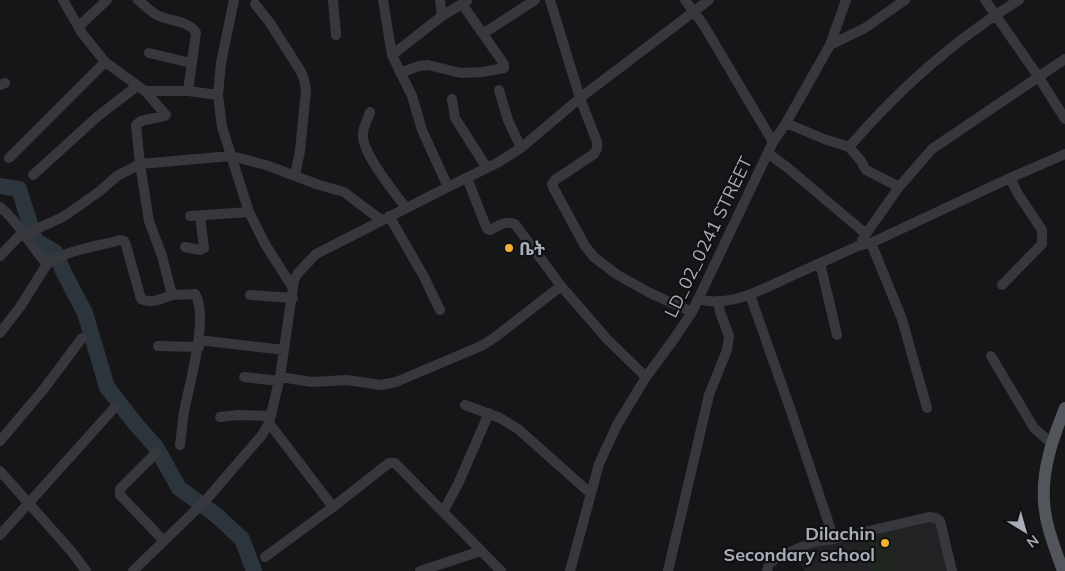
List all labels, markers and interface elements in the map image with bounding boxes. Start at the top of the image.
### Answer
street label: LD_02_0241 STREET [659,153,757,321]
place label: ቤት [519,237,545,260]
marker: ቤት [503,242,515,254]
north arrow [1000,506,1050,556]
place label: Dilachin Secondary school [724,522,875,566]
text: N [1023,531,1042,552]
marker: Dilachin Secondary school [879,537,891,549]

